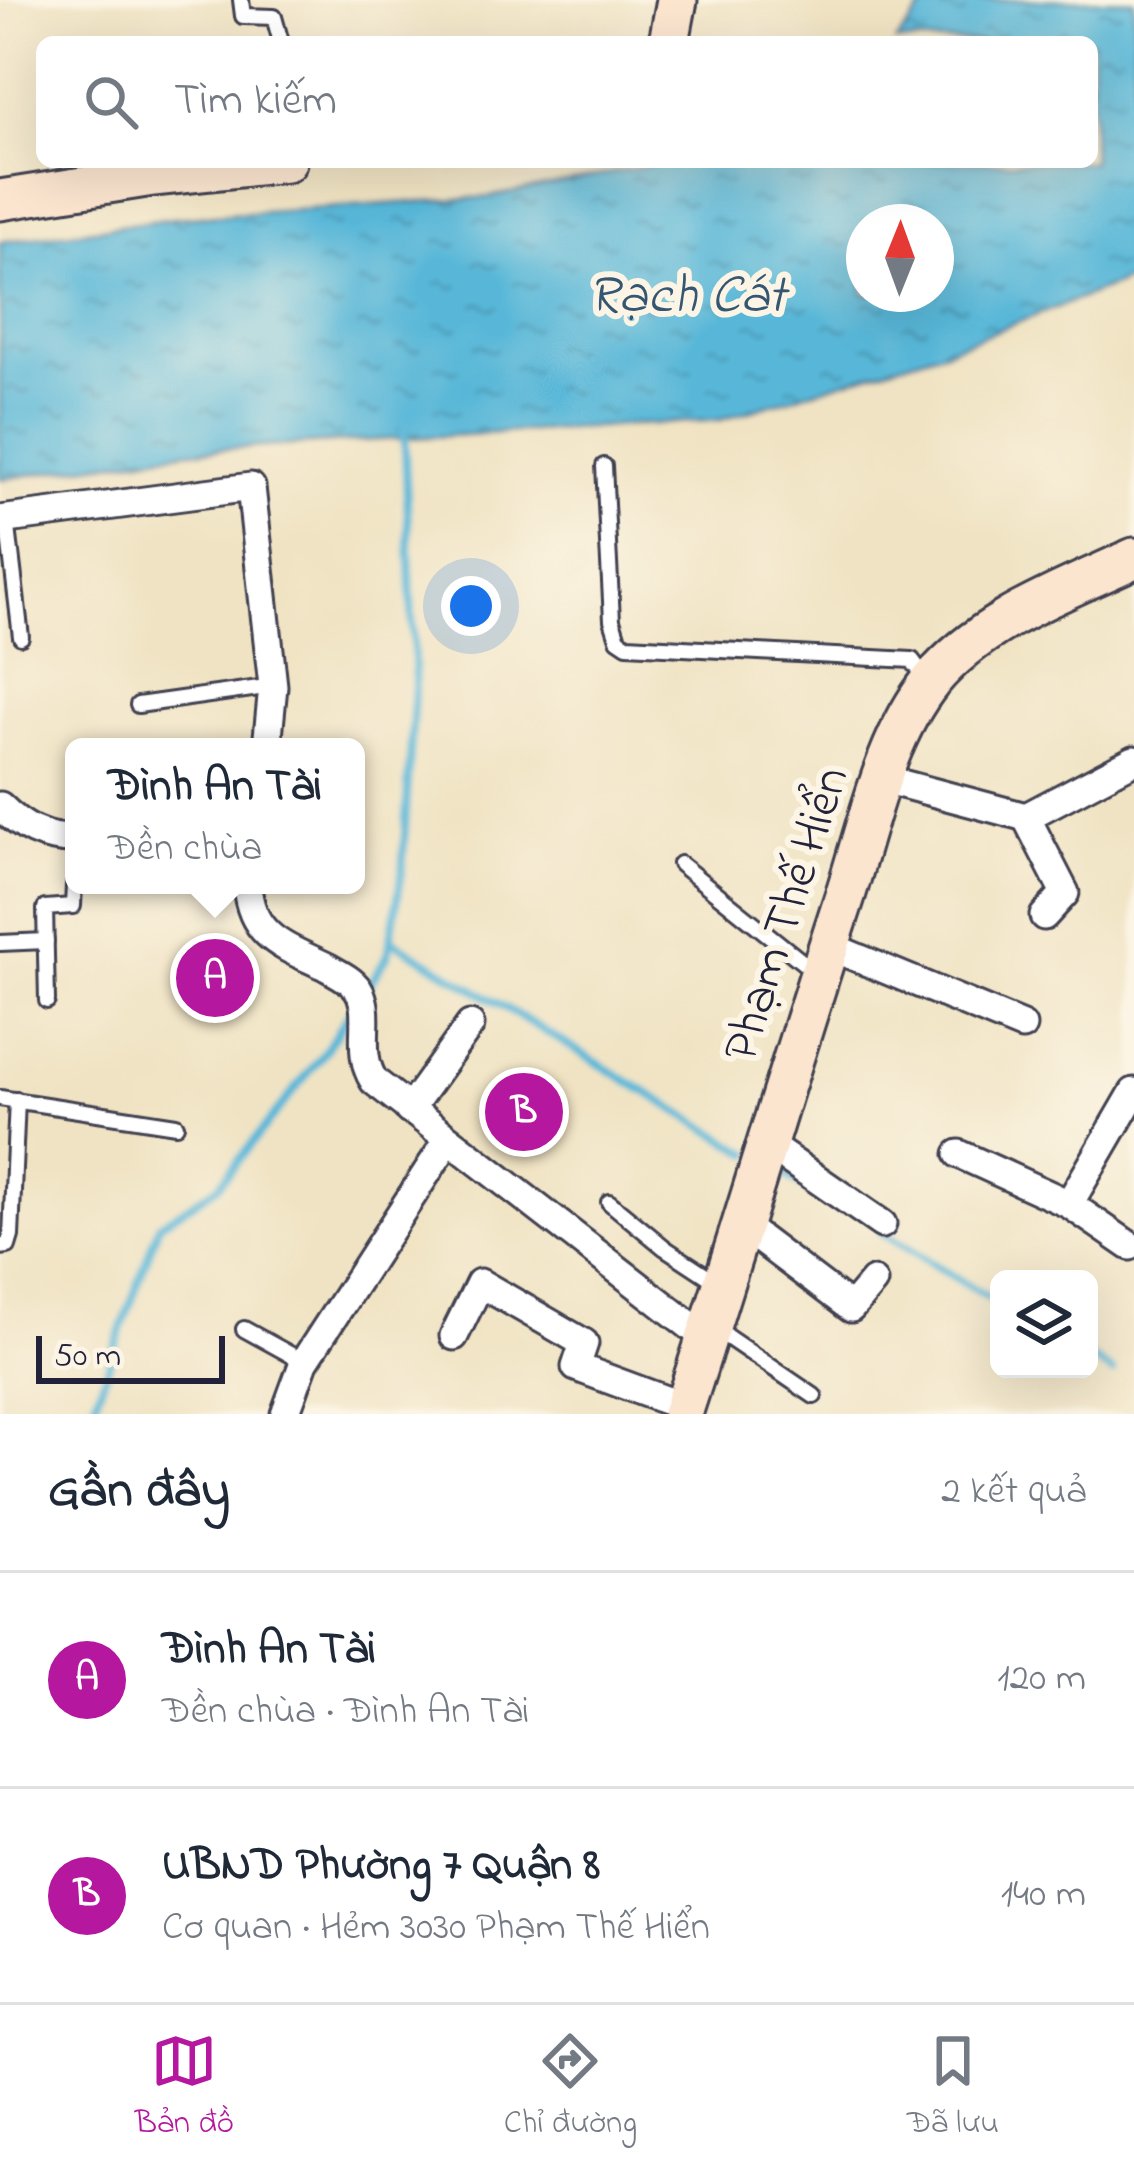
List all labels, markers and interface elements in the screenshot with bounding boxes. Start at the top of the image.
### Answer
search box [36,36,1098,168]
icon: search [78,69,144,135]
text: Tìm kiếm [174,69,337,135]
north arrow [846,204,954,312]
water label: Rạch Cát [588,259,790,337]
your location [441,576,501,636]
popup [65,738,365,894]
text: Đình An Tài [108,755,322,821]
street label: Phạm Thế Hiển [705,757,871,1072]
text: Đền chùa [108,821,262,878]
pin: A [176,933,254,1023]
pin: B [485,1067,563,1157]
map controls [990,1270,1098,1378]
button: layers [990,1270,1098,1378]
scale bar [36,1330,225,1383]
text: 50 m [54,1333,121,1381]
text: Gần đây [48,1455,230,1530]
text: 2 kết quả [941,1464,1086,1521]
text: Đình An Tài [162,1618,376,1684]
text: A [75,1651,99,1708]
text: 120 m [997,1651,1086,1708]
text: Đền chùa · Đình An Tài [162,1684,529,1741]
text: UBND Phường 7 Quận 8 [162,1834,600,1900]
text: B [74,1867,100,1924]
text: 140 m [1001,1867,1086,1924]
text: Cơ quan · Hẻm 3030 Phạm Thế Hiển [162,1900,710,1957]
tab: Bản đồ [135,2028,234,2148]
tab: Chỉ đường [504,2028,637,2148]
tab: Đã lưu [907,2028,999,2148]

